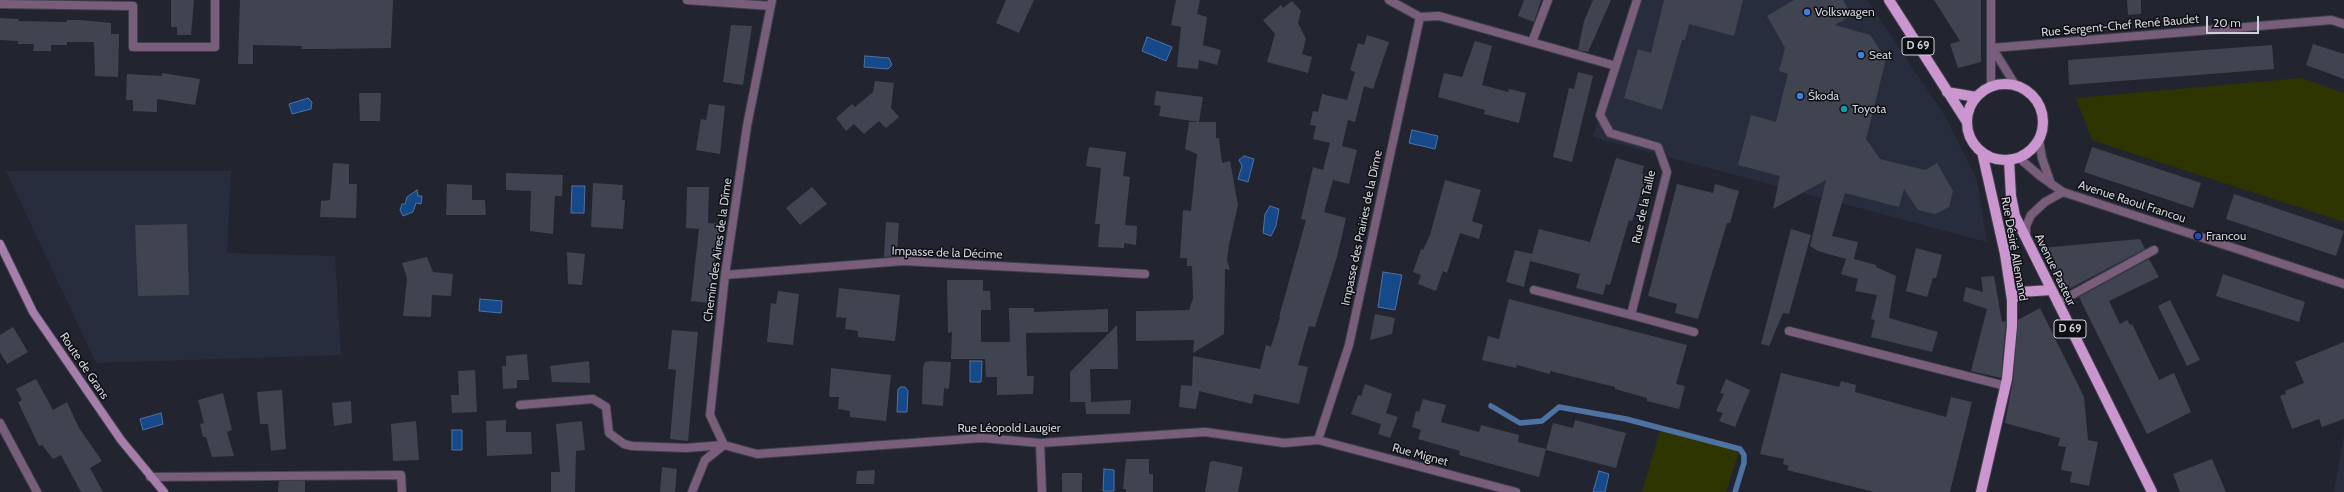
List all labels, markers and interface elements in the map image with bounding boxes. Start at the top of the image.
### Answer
place label: Volkswagen [1815,5,1875,19]
marker: Volkswagen [1802,7,1812,17]
scale bar [2208,8,2261,34]
street label: Rue Sergent-Chef René Baudet [2040,12,2200,40]
text: 20 m [2213,15,2241,30]
road number: D 69 [1902,37,1934,55]
place label: Seat [1869,48,1892,62]
marker: Seat [1856,50,1866,60]
place label: Škoda [1808,89,1839,103]
marker: Škoda [1795,91,1805,101]
place label: Toyota [1852,102,1886,116]
marker: Toyota [1839,104,1849,114]
street label: Impasse des Prairies de la Dîme [1338,149,1386,307]
street label: Rue de la Taille [1629,169,1659,245]
street label: Chemin des Aires de la Dîme [701,177,735,323]
street label: Avenue Raoul Francou [2076,178,2188,226]
street label: Rue Désiré Allemand [1998,196,2030,302]
place label: Francou [2206,229,2246,243]
marker: Francou [2193,231,2203,241]
street label: Avenue Pasteur [2031,232,2079,308]
street label: Impasse de la Décime [891,244,1003,262]
road number: D 69 [2054,320,2086,338]
street label: Route de Grans [56,330,112,402]
street label: Rue Léopold Laugier [957,421,1061,435]
street label: Rue Mignet [1390,441,1450,469]

